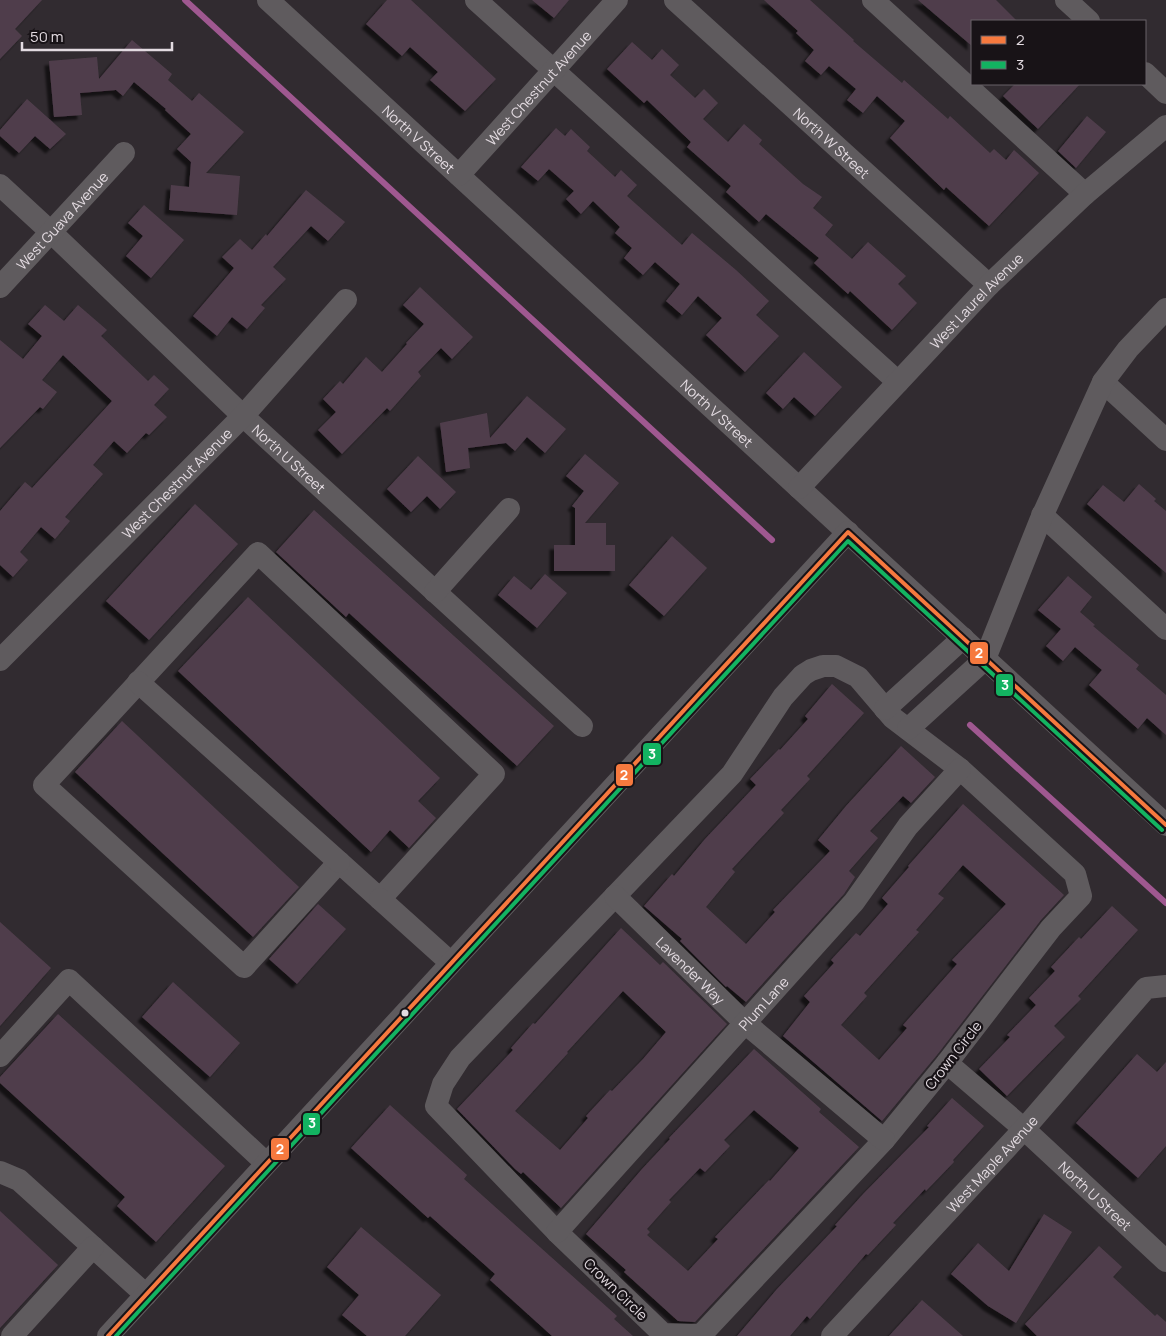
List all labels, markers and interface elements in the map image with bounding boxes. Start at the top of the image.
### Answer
scale bar [22,20,172,52]
legend [971,20,1146,85]
text: 50 m [30,26,64,47]
street label: West Chestnut Avenue [481,26,595,149]
text: 2 [1016,29,1025,50]
text: 3 [1016,54,1024,75]
street label: North V Street [379,101,460,177]
street label: North W Street [790,103,874,182]
street label: West Guava Avenue [12,167,112,273]
street label: West Laurel Avenue [925,248,1027,352]
street label: North V Street [677,375,758,451]
street label: North U Street [248,420,330,497]
street label: West Chestnut Avenue [117,423,236,542]
line badge: 2 [969,641,989,665]
text: 2 [975,643,983,662]
line badge: 3 [995,673,1014,697]
text: 3 [1001,675,1009,694]
line badge: 3 [642,742,662,766]
text: 3 [648,744,656,763]
line badge: 2 [615,763,634,787]
text: 2 [620,765,628,784]
street label: Lavender Way [652,932,730,1009]
street label: Plum Lane [734,972,792,1034]
unlabelled marker [400,1008,410,1018]
street label: Crown Circle [920,1017,986,1093]
street label: West Maple Avenue [942,1111,1042,1216]
line badge: 3 [302,1112,321,1136]
text: 3 [308,1113,316,1132]
line badge: 2 [270,1137,290,1161]
text: 2 [276,1139,284,1158]
street label: North U Street [1055,1157,1136,1234]
street label: Crown Circle [580,1254,652,1324]

